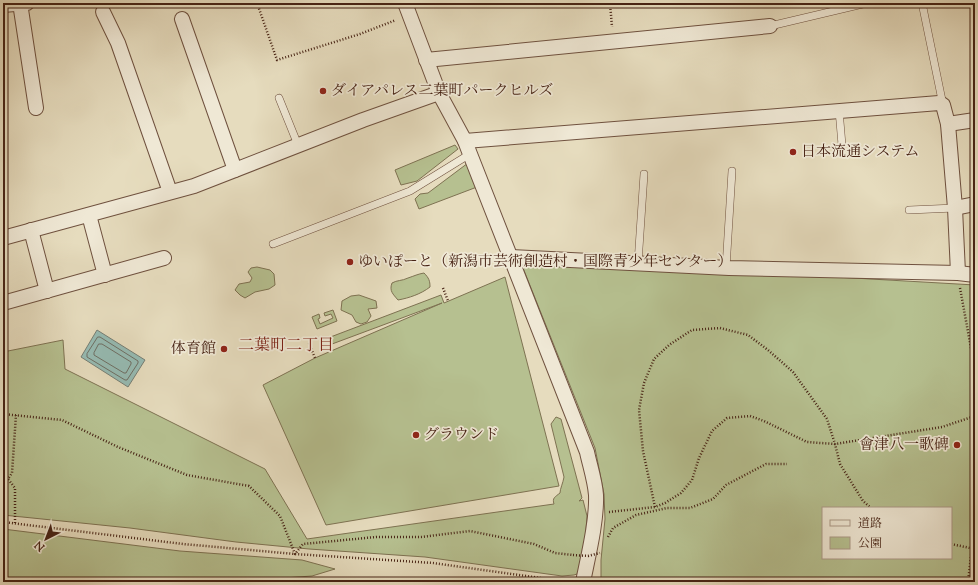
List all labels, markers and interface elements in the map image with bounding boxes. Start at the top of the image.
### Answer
place label: ダイアパレス二葉町パークヒルズ [331,81,553,102]
marker: ダイアパレス二葉町パークヒルズ [318,86,328,96]
place label: 日本流通システム [801,142,920,163]
marker: 日本流通システム [788,147,798,157]
place label: ゆいぽーと（新潟市芸術創造村・国際青少年センター） [358,252,732,273]
marker: ゆいぽーと（新潟市芸術創造村・国際青少年センター） [345,257,355,267]
district label: 二葉町二丁目 [238,335,334,358]
place label: 体育館 [171,339,216,360]
marker: 体育館 [219,344,229,354]
place label: グラウンド [424,425,499,446]
marker: グラウンド [411,430,421,440]
place label: 會津八一歌碑 [859,435,949,456]
marker: 會津八一歌碑 [952,440,962,450]
legend [822,507,952,559]
text: 道路 [858,515,882,533]
north arrow [26,519,66,559]
text: 公園 [858,535,882,553]
text: N [31,537,49,555]

